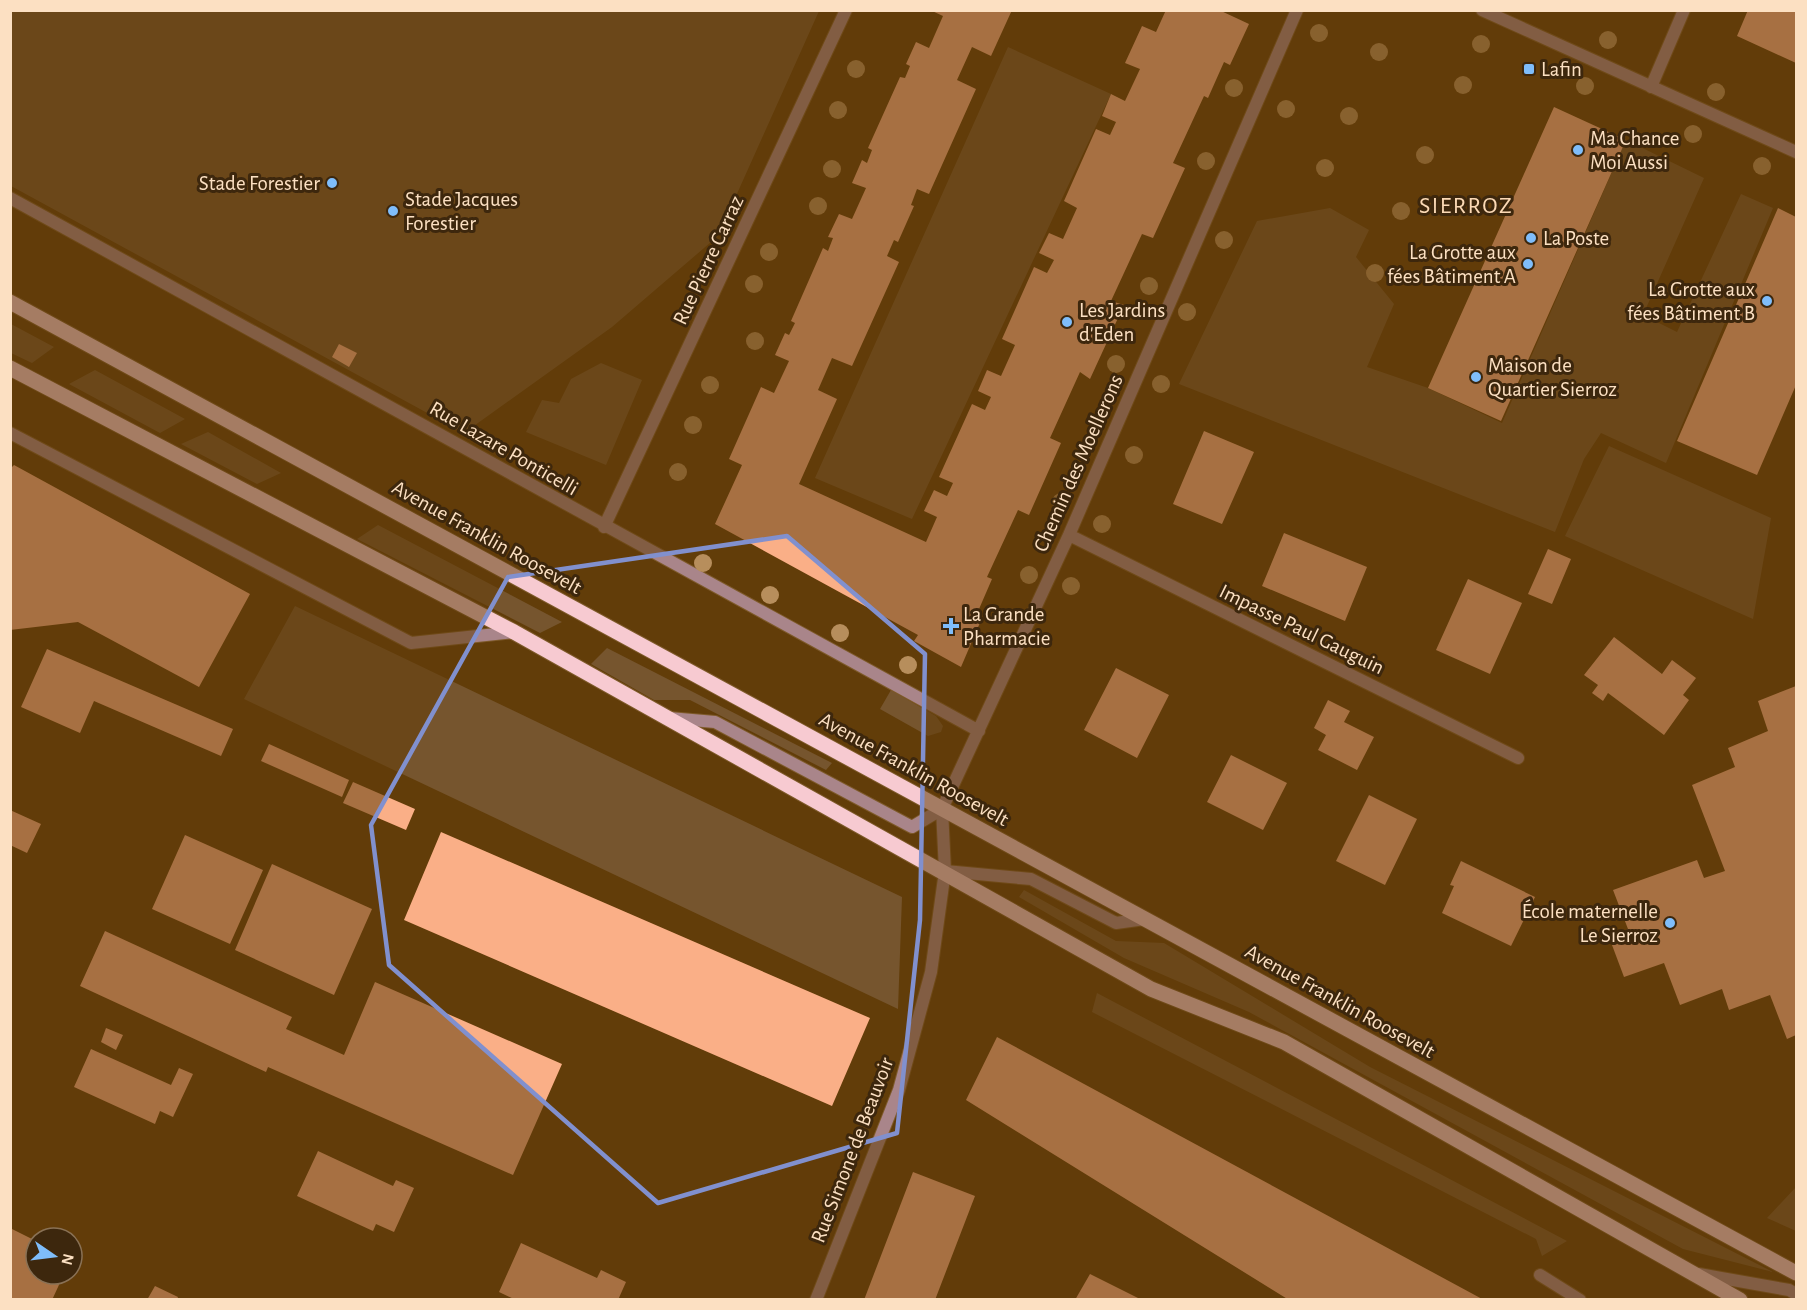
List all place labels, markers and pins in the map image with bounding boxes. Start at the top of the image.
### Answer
place label: Lafin [1541,59,1582,80]
marker: Lafin [1522,62,1536,76]
place label: Ma Chance Moi Aussi [1590,128,1679,173]
marker: Ma Chance Moi Aussi [1571,143,1585,157]
place label: Stade Forestier [199,173,320,194]
marker: Stade Forestier [325,176,339,190]
place label: Stade Jacques Forestier [405,189,518,234]
marker: Stade Jacques Forestier [386,204,400,218]
place label: La Poste [1543,228,1609,249]
marker: La Poste [1524,231,1538,245]
place label: La Grotte aux fées Bâtiment A [1387,242,1516,287]
marker: La Grotte aux fées Bâtiment A [1521,257,1535,271]
place label: La Grotte aux fées Bâtiment B [1627,279,1755,324]
marker: La Grotte aux fées Bâtiment B [1760,294,1774,308]
place label: Les Jardins d'Eden [1079,300,1165,345]
marker: Les Jardins d'Eden [1060,315,1074,329]
place label: Maison de Quartier Sierroz [1488,355,1617,400]
marker: Maison de Quartier Sierroz [1469,370,1483,384]
place label: La Grande Pharmacie [963,604,1050,649]
marker: La Grande Pharmacie [944,619,958,633]
place label: École maternelle Le Sierroz [1522,899,1658,946]
marker: École maternelle Le Sierroz [1663,916,1677,930]

